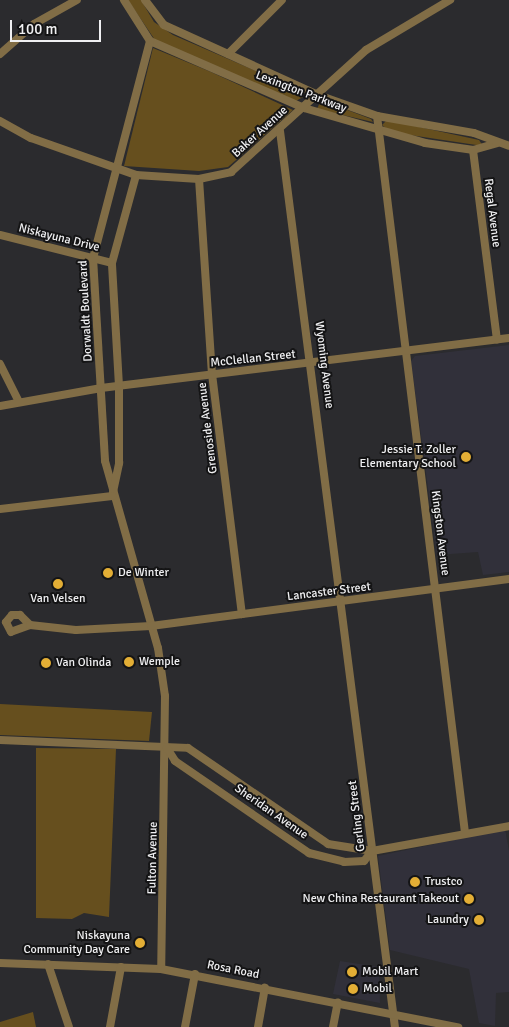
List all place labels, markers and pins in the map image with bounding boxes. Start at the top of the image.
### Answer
place label: Jessie T. Zoller Elementary School [360,443,456,471]
marker: Jessie T. Zoller Elementary School [460,451,472,463]
place label: De Winter [118,566,169,580]
marker: De Winter [102,567,114,579]
marker: Van Velsen [52,578,64,590]
place label: Van Velsen [30,592,86,606]
place label: Wemple [139,655,180,669]
place label: Van Olinda [56,656,111,670]
marker: Wemple [123,656,135,668]
marker: Van Olinda [40,657,52,669]
place label: Trustco [425,875,462,889]
marker: Trustco [409,876,421,888]
place label: New China Restaurant Takeout [303,892,459,906]
marker: New China Restaurant Takeout [463,893,475,905]
place label: Laundry [427,913,469,927]
marker: Laundry [473,914,485,926]
place label: Niskayuna Community Day Care [23,929,130,957]
marker: Niskayuna Community Day Care [134,937,146,949]
place label: Mobil Mart [362,965,418,979]
marker: Mobil Mart [346,966,358,978]
place label: Mobil [363,982,392,996]
marker: Mobil [347,983,359,995]

